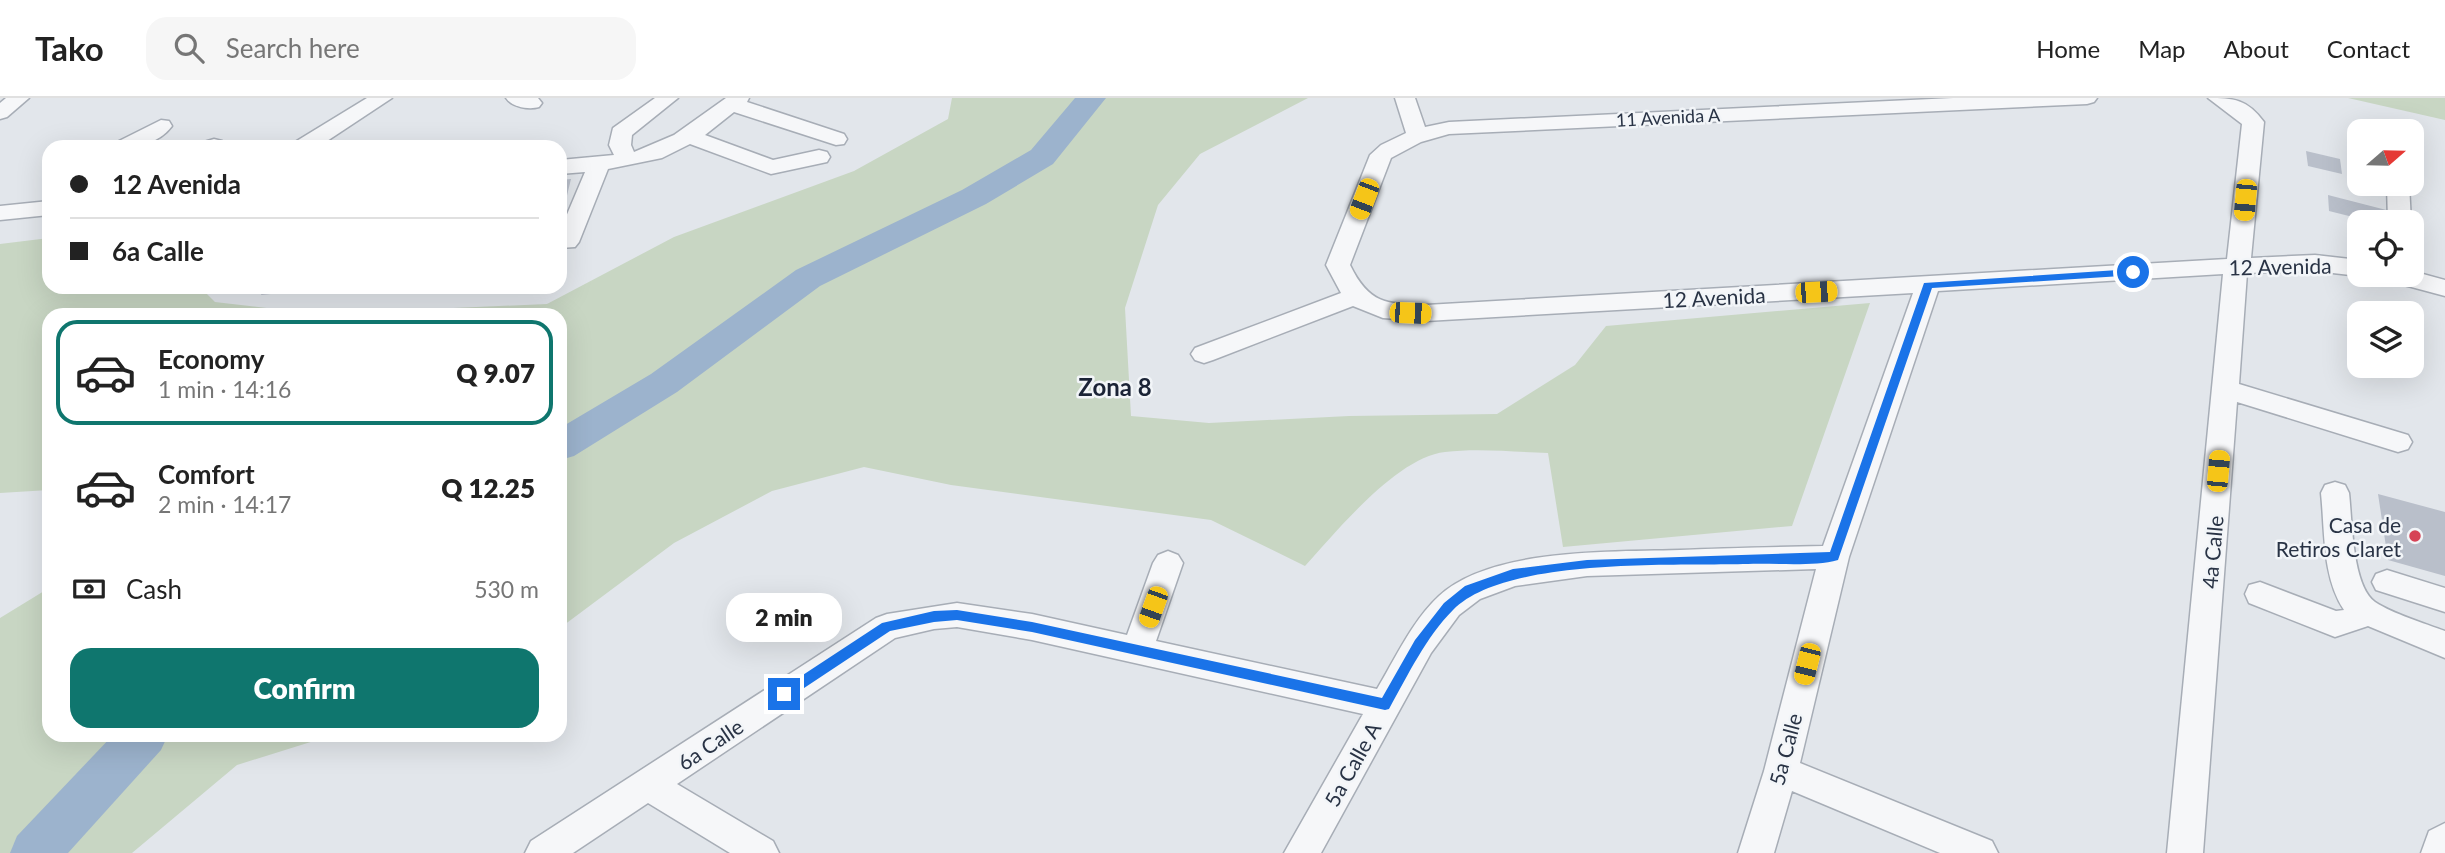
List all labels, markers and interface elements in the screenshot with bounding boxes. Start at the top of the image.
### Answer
search box [146,17,636,80]
text: Tako [35,28,104,68]
icon: search [170,29,208,67]
text: Search here [226,32,360,64]
text: Home [2036,34,2100,63]
text: Map [2138,34,2186,63]
text: About [2224,34,2289,63]
text: Contact [2327,34,2410,63]
street label: 11 Avenida A [1615,103,1722,131]
north arrow [2347,119,2424,196]
map controls [2347,119,2424,378]
text: 12 Avenida [112,168,241,200]
car [1347,176,1382,222]
car [2233,178,2258,222]
button: locate [2347,210,2424,287]
text: 6a Calle [112,235,204,267]
street label: 12 Avenida [2228,253,2332,279]
route start [2117,256,2149,288]
car [1795,280,1838,304]
street label: 12 Avenida [1662,282,1766,312]
button: layers [2347,301,2424,378]
car [1389,302,1432,324]
icon: car [74,341,137,404]
text: Economy [158,343,264,375]
text: Q 9.07 [456,357,535,389]
district label: Zona 8 [1078,372,1152,401]
text: 1 min · 14:16 [158,375,291,403]
car [2206,449,2231,493]
icon: car [74,456,137,519]
text: Comfort [158,458,255,490]
text: Q 12.25 [441,472,535,504]
text: 2 min · 14:17 [158,490,291,518]
place label: Casa de Retiros Claret [2276,512,2401,561]
street label: 4a Calle [2196,514,2228,590]
marker: Casa de Retiros Claret [2407,528,2423,544]
icon: cash [70,570,108,608]
text: Cash [126,573,182,605]
text: 530 m [474,575,539,603]
car [1136,584,1171,630]
callout: 2 min [726,592,842,642]
text: 2 min [755,603,813,631]
car [1792,641,1823,687]
button: Confirm [70,648,539,728]
route end [768,678,800,710]
street label: 5a Calle [1763,710,1807,788]
street label: 6a Calle [673,713,747,775]
street label: 5a Calle A [1319,717,1386,810]

